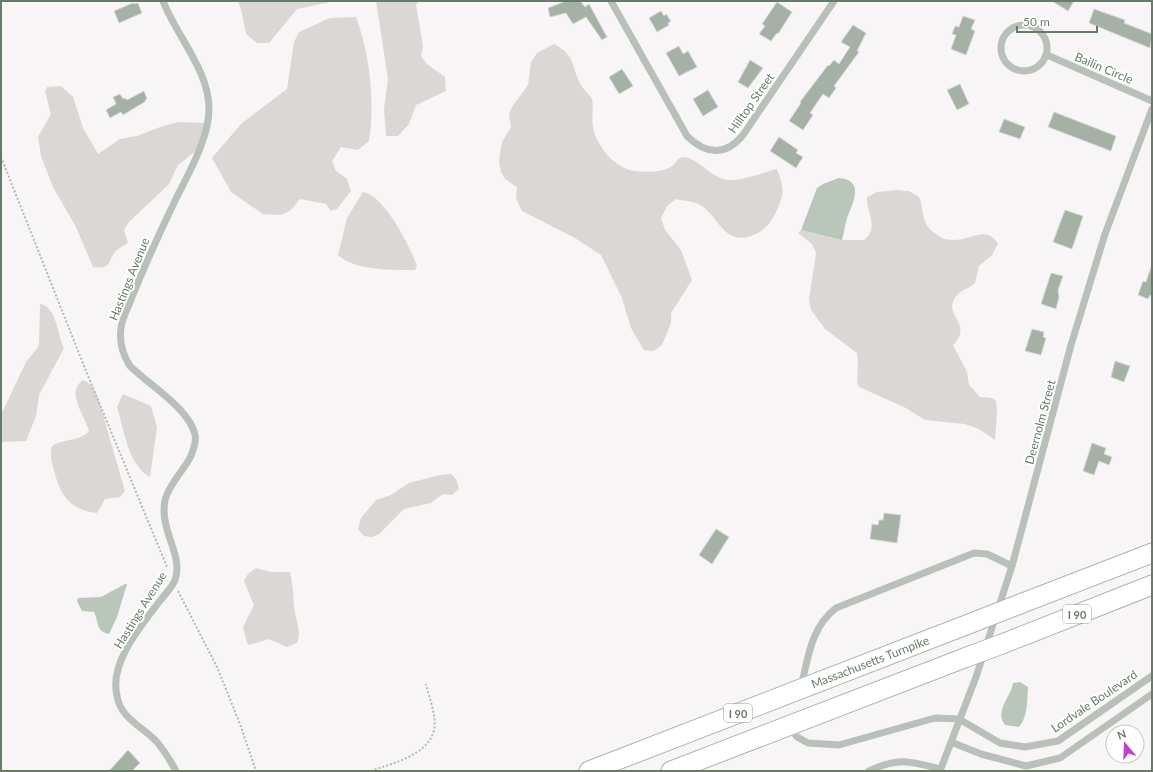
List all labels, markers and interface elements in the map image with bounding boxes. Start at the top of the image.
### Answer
scale bar [1017,8,1097,34]
text: 50 m [1023,14,1050,29]
street label: Bailin Circle [1073,49,1135,87]
street label: Hilltop Street [725,69,778,136]
street label: Hastings Avenue [106,235,152,323]
street label: Deernolm Street [1022,377,1059,466]
street label: Hastings Avenue [110,569,170,651]
road number: I 90 [1063,605,1091,623]
street label: Massachusetts Turnpike [809,633,931,691]
street label: Lordvale Boulevard [1048,667,1140,735]
road number: I 90 [724,704,752,722]
north arrow [1105,724,1145,764]
text: N [1115,727,1128,742]

